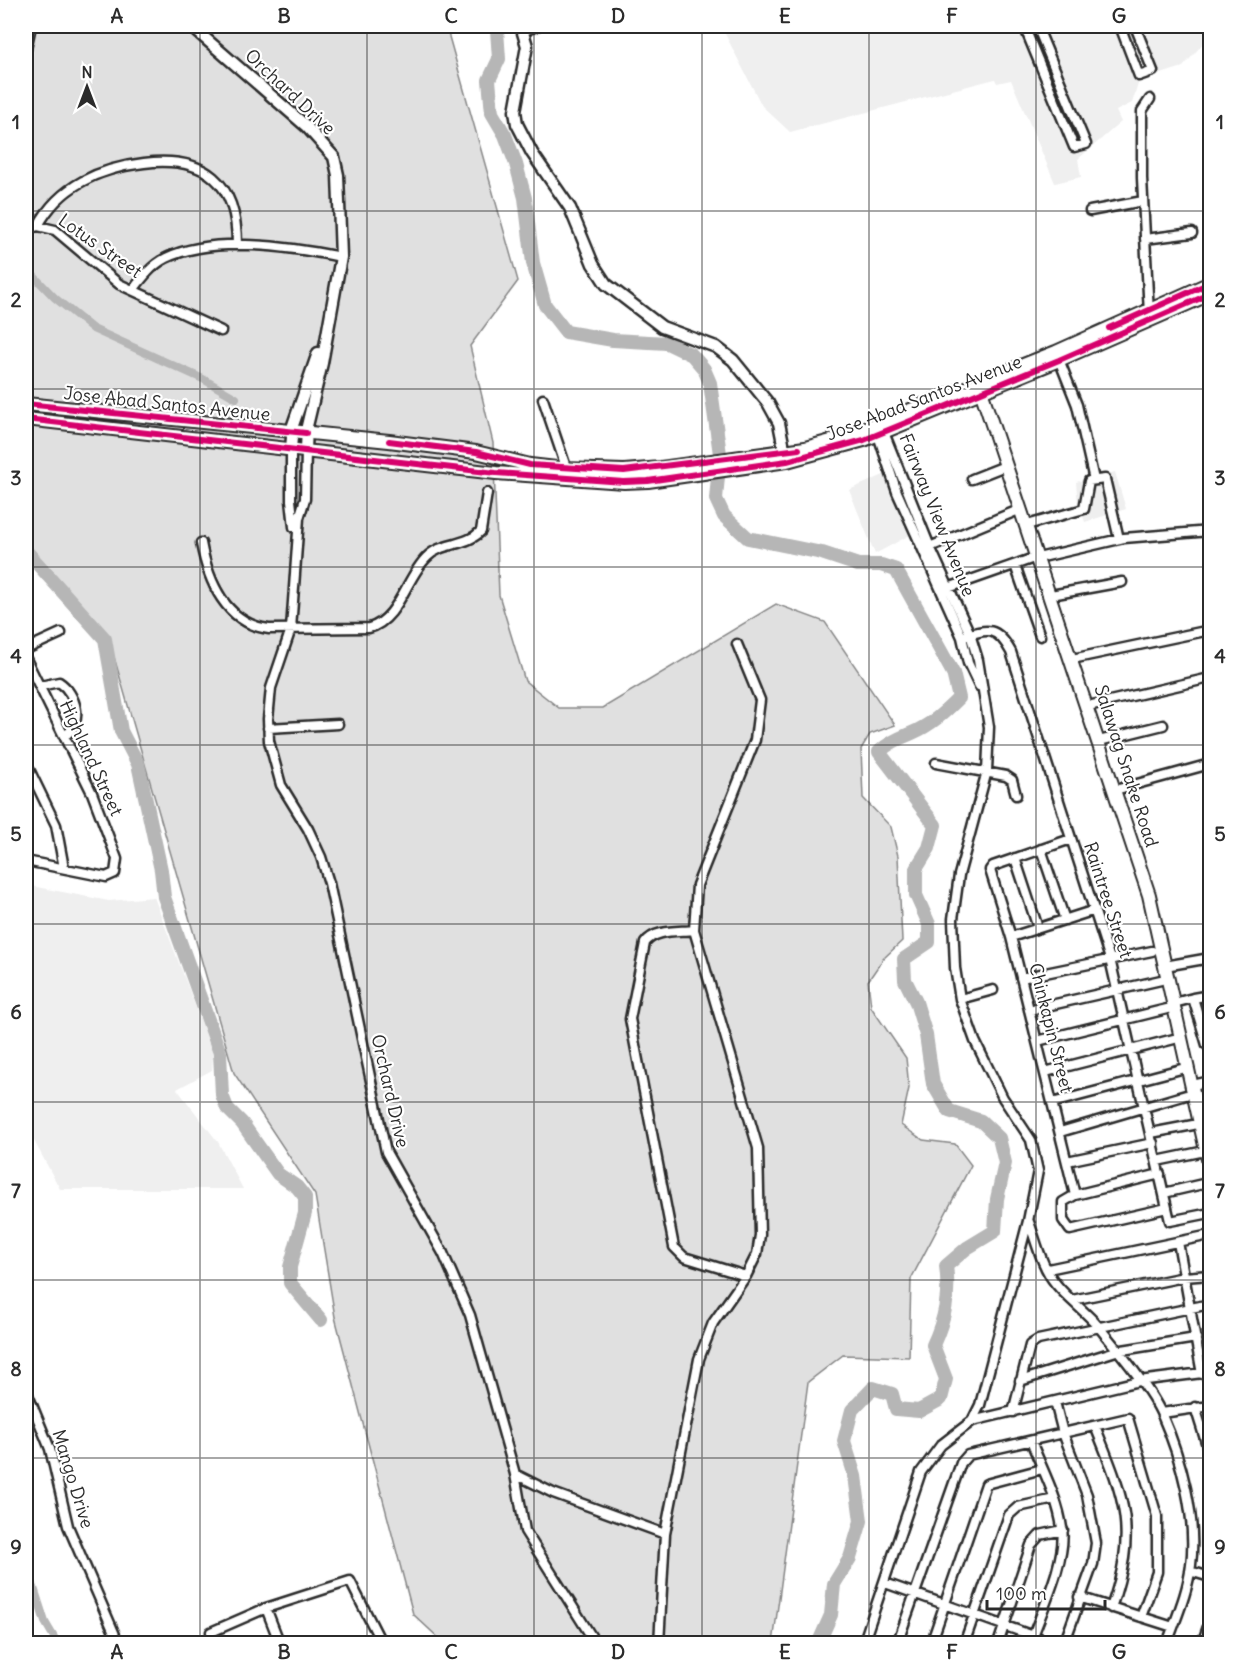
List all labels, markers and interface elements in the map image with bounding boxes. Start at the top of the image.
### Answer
text: A [111,3,124,28]
text: B [277,3,291,28]
text: C [444,3,458,28]
text: D [611,3,625,28]
text: E [779,3,791,28]
text: F [946,3,958,28]
text: G [1112,3,1126,28]
street label: Orchard Drive [240,44,340,139]
north arrow [57,57,117,117]
text: N [81,62,93,82]
text: 1 [12,109,20,134]
text: 1 [1216,109,1224,134]
street label: Lotus Street [54,208,146,283]
text: 2 [11,287,22,312]
text: 2 [1215,287,1226,312]
street label: Jose Abad Santos Avenue [823,350,1025,445]
street label: Jose Abad Santos Avenue [63,381,271,426]
street label: Fairway View Avenue [894,430,981,600]
text: 3 [10,465,22,490]
text: 3 [1214,465,1226,490]
text: 4 [10,643,22,668]
text: 4 [1214,643,1226,668]
street label: Salawag Snake Road [1089,682,1164,850]
street label: Highland Street [55,696,128,819]
text: 5 [10,821,22,846]
text: 5 [1214,821,1226,846]
street label: Raintree Street [1079,839,1138,961]
street label: Chinkapin Street [1024,961,1079,1095]
text: 6 [10,999,22,1024]
text: 6 [1214,999,1226,1024]
street label: Orchard Drive [366,1032,415,1150]
text: 7 [11,1178,21,1203]
text: 7 [1215,1178,1225,1203]
text: 8 [10,1356,22,1381]
text: 8 [1214,1356,1226,1381]
street label: Mango Drive [48,1427,99,1531]
text: 9 [10,1534,22,1559]
text: 9 [1214,1534,1226,1559]
scale bar [987,1573,1106,1611]
text: 100 m [996,1582,1047,1605]
text: A [111,1639,124,1664]
text: B [277,1639,291,1664]
text: C [444,1639,458,1664]
text: D [611,1639,625,1664]
text: E [779,1639,791,1664]
text: F [946,1639,958,1664]
text: G [1112,1639,1126,1664]

